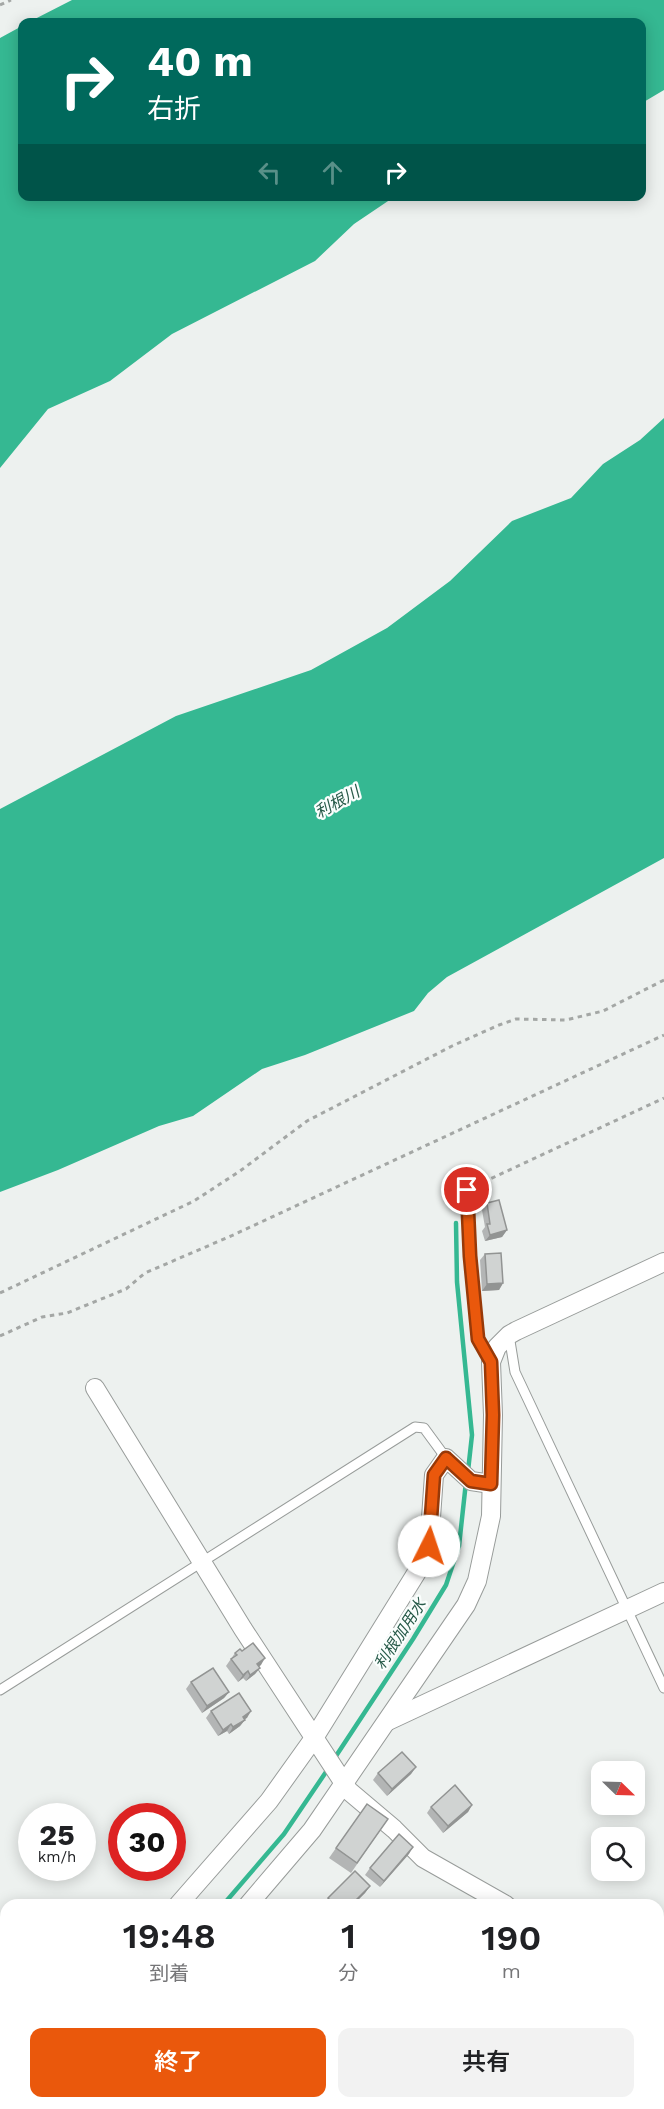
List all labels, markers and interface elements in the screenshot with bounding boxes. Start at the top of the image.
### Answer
text: 40 m [147,37,253,86]
icon: right [48,42,126,120]
text: 右折 [147,93,201,125]
icon: left [253,156,286,189]
icon: ahead [316,156,349,189]
icon: right [379,156,412,189]
water label: 利根川 [311,781,364,822]
pin [441,1164,492,1215]
icon: arrive [450,1173,483,1206]
position arrow [397,1514,461,1578]
water label: 利根加用水 [370,1594,431,1673]
north arrow [591,1761,645,1815]
map controls [591,1761,645,1881]
speed limit sign: 30 [108,1803,186,1881]
text: 25 [39,1817,75,1852]
button: search [591,1827,645,1881]
text: km/h [38,1848,76,1866]
text: 19:48 [123,1915,216,1957]
text: 1 [341,1915,356,1957]
text: 190 [481,1917,541,1959]
text: m [502,1959,521,1983]
text: 到着 [149,1961,189,1985]
text: 分 [339,1961,359,1985]
button: 終了 [30,2028,326,2097]
button: 共有 [338,2028,634,2097]

